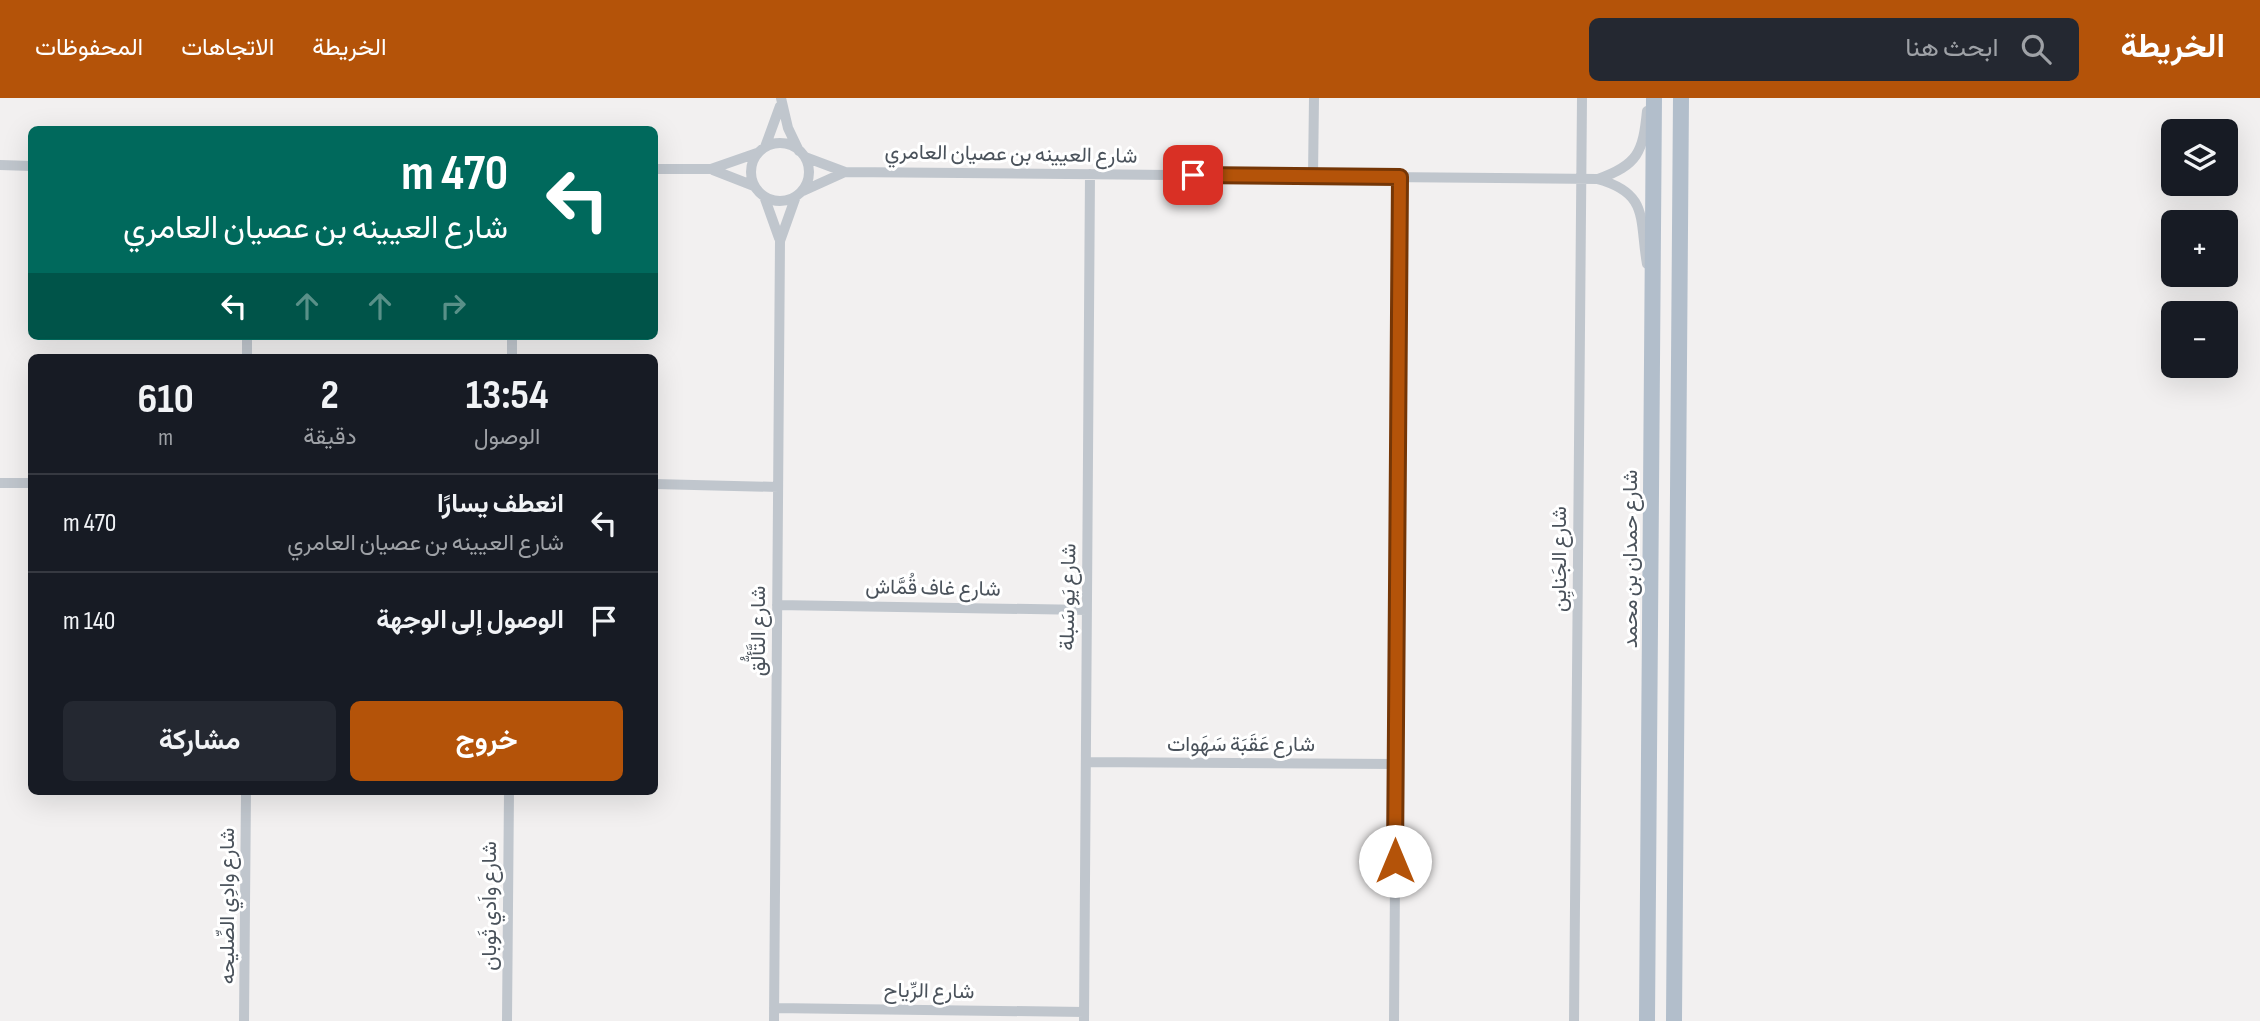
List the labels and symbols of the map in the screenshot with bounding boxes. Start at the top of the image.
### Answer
street label: شارع العيينه بن عصيان العامري [884,139,1138,173]
pin [1163,145,1223,205]
street label: شارع حمدان بن محمد [1618,470,1644,648]
street label: شارع الجَنايِن [1547,506,1575,612]
street label: شارع يَو سَبلة [1055,543,1082,651]
street label: شارع غاف قُمَّاش [865,571,1001,603]
street label: شارع التَّألُّق [740,586,772,676]
street label: شارع عَقَبَة سَهَوات [1167,732,1315,758]
position arrow [1358,824,1432,898]
street label: شارع وادِي الصِّليحه [215,828,244,984]
street label: شارع واَدي ثَوبان [477,841,506,971]
street label: شارع الرِّياح [883,978,975,1005]

